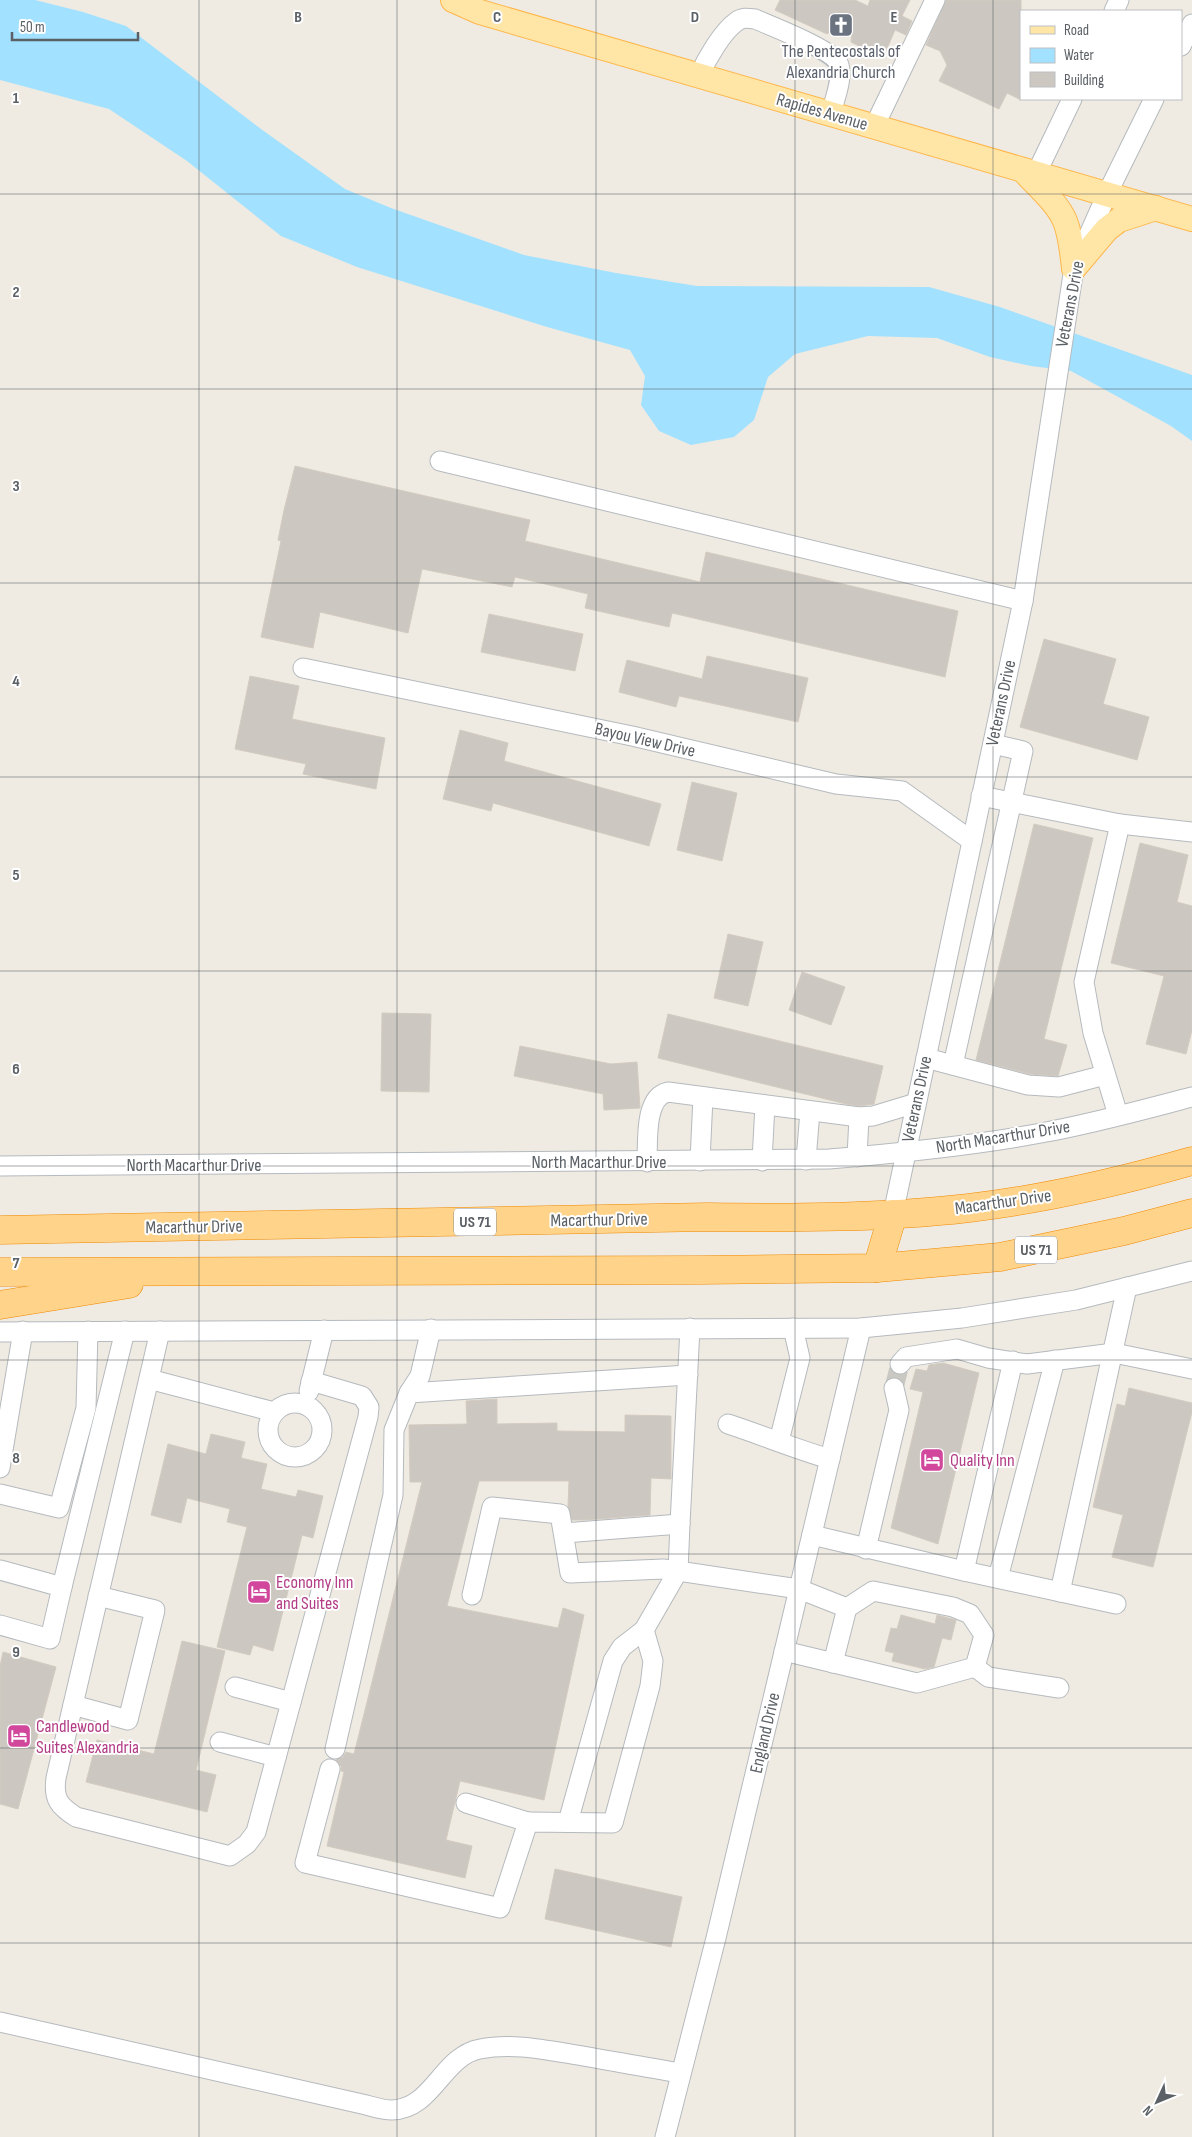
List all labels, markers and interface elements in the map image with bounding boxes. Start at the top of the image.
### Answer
text: B [294,8,302,27]
text: C [493,8,501,27]
text: D [691,8,699,27]
text: E [891,8,898,27]
scale bar [12,10,139,42]
legend [1020,10,1182,100]
church icon: The Pentecostals of Alexandria Church [828,12,854,38]
text: 50 m [20,18,45,37]
text: Road [1064,21,1089,40]
place label: The Pentecostals of Alexandria Church [782,41,901,83]
text: Water [1064,46,1095,65]
text: Building [1064,71,1104,90]
text: 1 [13,89,20,108]
street label: Rapides Avenue [774,89,870,135]
street label: Veterans Drive [1051,259,1089,349]
text: 2 [12,283,20,302]
text: 3 [12,477,20,496]
street label: Veterans Drive [982,658,1020,748]
text: 4 [12,672,20,691]
street label: Bayou View Drive [593,718,697,762]
text: 5 [12,866,20,885]
street label: Veterans Drive [898,1054,936,1144]
text: 6 [12,1060,20,1079]
street label: North Macarthur Drive [935,1116,1071,1158]
street label: North Macarthur Drive [531,1152,667,1173]
street label: North Macarthur Drive [126,1155,262,1176]
street label: Macarthur Drive [953,1185,1053,1219]
road number: US 71 [454,1208,496,1236]
street label: Macarthur Drive [550,1209,648,1231]
street label: Macarthur Drive [145,1216,243,1238]
road number: US 71 [1015,1236,1057,1264]
text: 7 [13,1254,20,1273]
hotel icon: Quality Inn [919,1447,945,1473]
text: 8 [12,1449,20,1468]
place label: Quality Inn [950,1450,1015,1471]
place label: Economy Inn and Suites [276,1572,353,1614]
hotel icon: Economy Inn and Suites [246,1579,272,1605]
text: 9 [12,1643,20,1662]
street label: England Drive [746,1691,784,1775]
place label: Candlewood Suites Alexandria [36,1716,139,1758]
hotel icon: Candlewood Suites Alexandria [6,1723,32,1749]
north arrow [1132,2077,1182,2127]
text: N [1139,2102,1157,2119]

